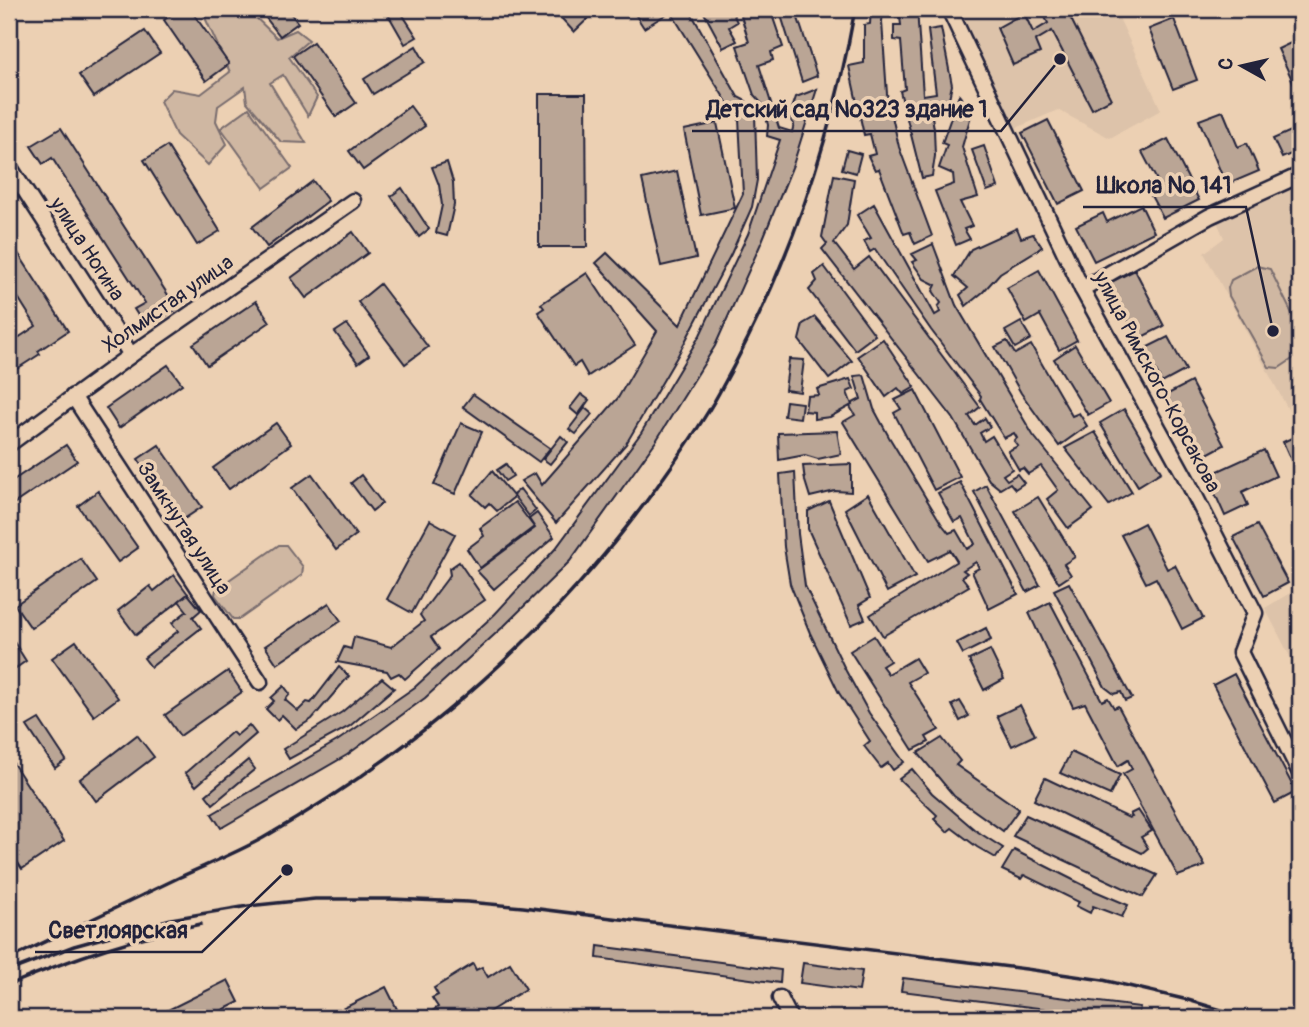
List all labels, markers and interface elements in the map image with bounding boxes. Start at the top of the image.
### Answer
north arrow [1208,32,1278,102]
text: С [1213,56,1239,71]
callout: Детский сад №323 здание 1 [692,87,1001,131]
text: Детский сад №323 здание 1 [705,95,988,124]
callout: Школа № 141 [1083,163,1246,207]
text: Школа № 141 [1095,171,1232,200]
street label: улица Ногина [43,191,131,306]
street label: Холмистая улица [97,249,239,359]
street label: улица Римского-Корсакова [1087,266,1227,497]
street label: Замкнутая улица [131,456,237,600]
callout: Светлоярская [35,908,202,952]
text: Светлоярская [48,916,188,945]

